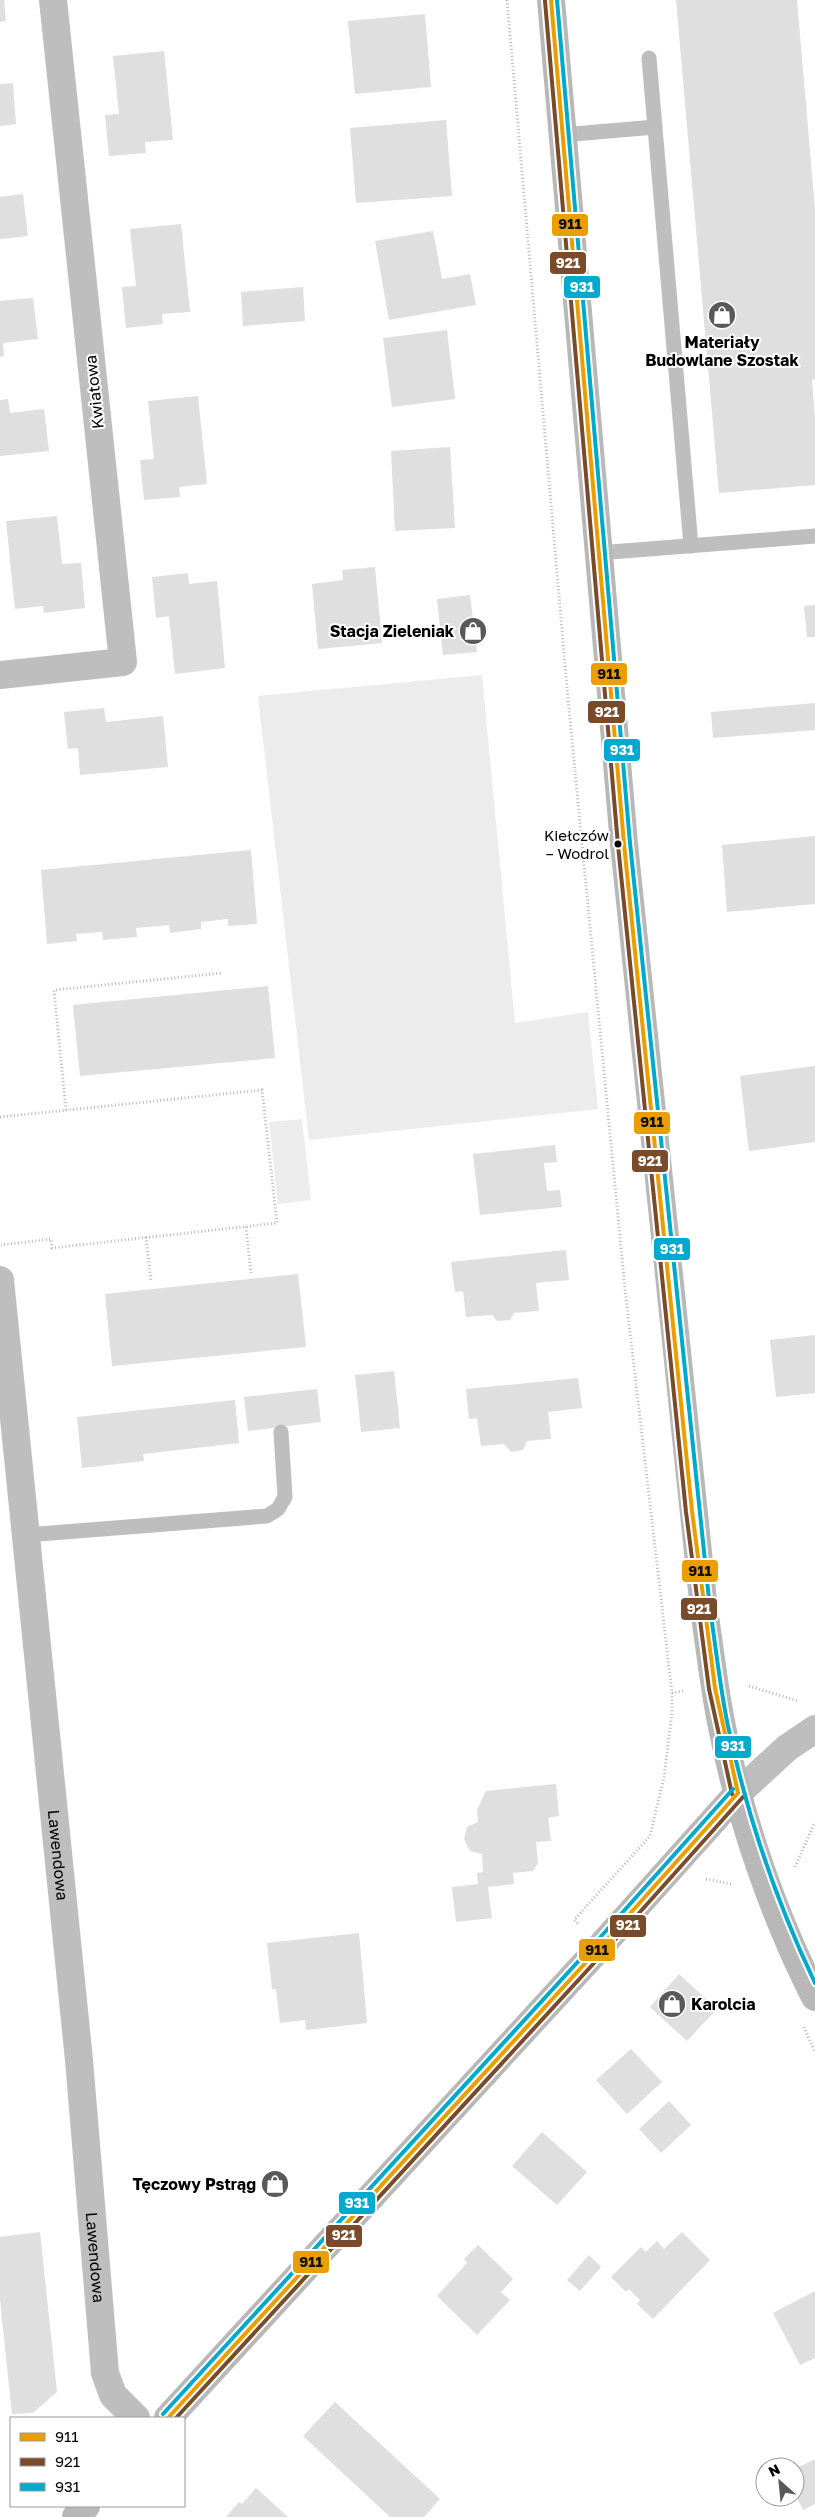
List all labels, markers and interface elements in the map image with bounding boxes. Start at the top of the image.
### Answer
line badge: 911 [551,213,589,237]
text: 911 [558,215,582,232]
line badge: 921 [549,251,587,275]
text: 921 [556,254,580,271]
line badge: 931 [563,275,601,299]
text: 931 [570,278,594,295]
shop icon: Materiały Budowlane Szostak [707,300,737,330]
place label: Materiały Budowlane Szostak [645,332,799,370]
street label: Kwiatowa [80,354,108,430]
shop icon: Stacja Zieleniak [458,616,488,646]
place label: Stacja Zieleniak [330,621,455,641]
line badge: 911 [590,662,628,686]
text: 911 [597,665,621,682]
line badge: 921 [587,700,626,724]
text: 921 [595,703,619,720]
line badge: 931 [603,738,641,762]
text: 931 [610,741,634,758]
place label: Kiełczów – Wodrol [544,826,609,862]
marker: Kiełczów – Wodrol [613,839,623,849]
line badge: 911 [633,1111,671,1135]
text: 911 [640,1113,664,1130]
line badge: 921 [631,1149,669,1173]
text: 921 [638,1152,662,1169]
line badge: 931 [653,1237,691,1261]
text: 931 [660,1240,684,1257]
line badge: 911 [681,1559,719,1583]
text: 911 [688,1562,712,1579]
line badge: 921 [680,1597,718,1621]
text: 921 [687,1600,711,1617]
line badge: 931 [714,1735,752,1759]
text: 931 [721,1737,745,1754]
street label: Lawendowa [44,1809,73,1901]
line badge: 921 [609,1914,647,1938]
text: 921 [616,1916,640,1933]
line badge: 911 [578,1938,616,1962]
text: 911 [585,1941,609,1958]
shop icon: Karolcia [657,1989,687,2019]
place label: Karolcia [691,1994,755,2014]
shop icon: Tęczowy Pstrąg [260,2169,290,2199]
place label: Tęczowy Pstrąg [132,2174,256,2194]
line badge: 931 [338,2191,376,2215]
text: 931 [345,2194,369,2211]
street label: Lawendowa [82,2211,109,2304]
line badge: 921 [325,2224,363,2248]
text: 921 [332,2226,356,2243]
line badge: 911 [292,2250,330,2274]
text: 911 [299,2253,323,2270]
legend [10,2417,185,2507]
text: 911 [55,2427,79,2445]
text: 921 [55,2452,80,2470]
north arrow [755,2457,805,2507]
text: N [765,2460,782,2480]
text: 931 [55,2477,80,2495]

